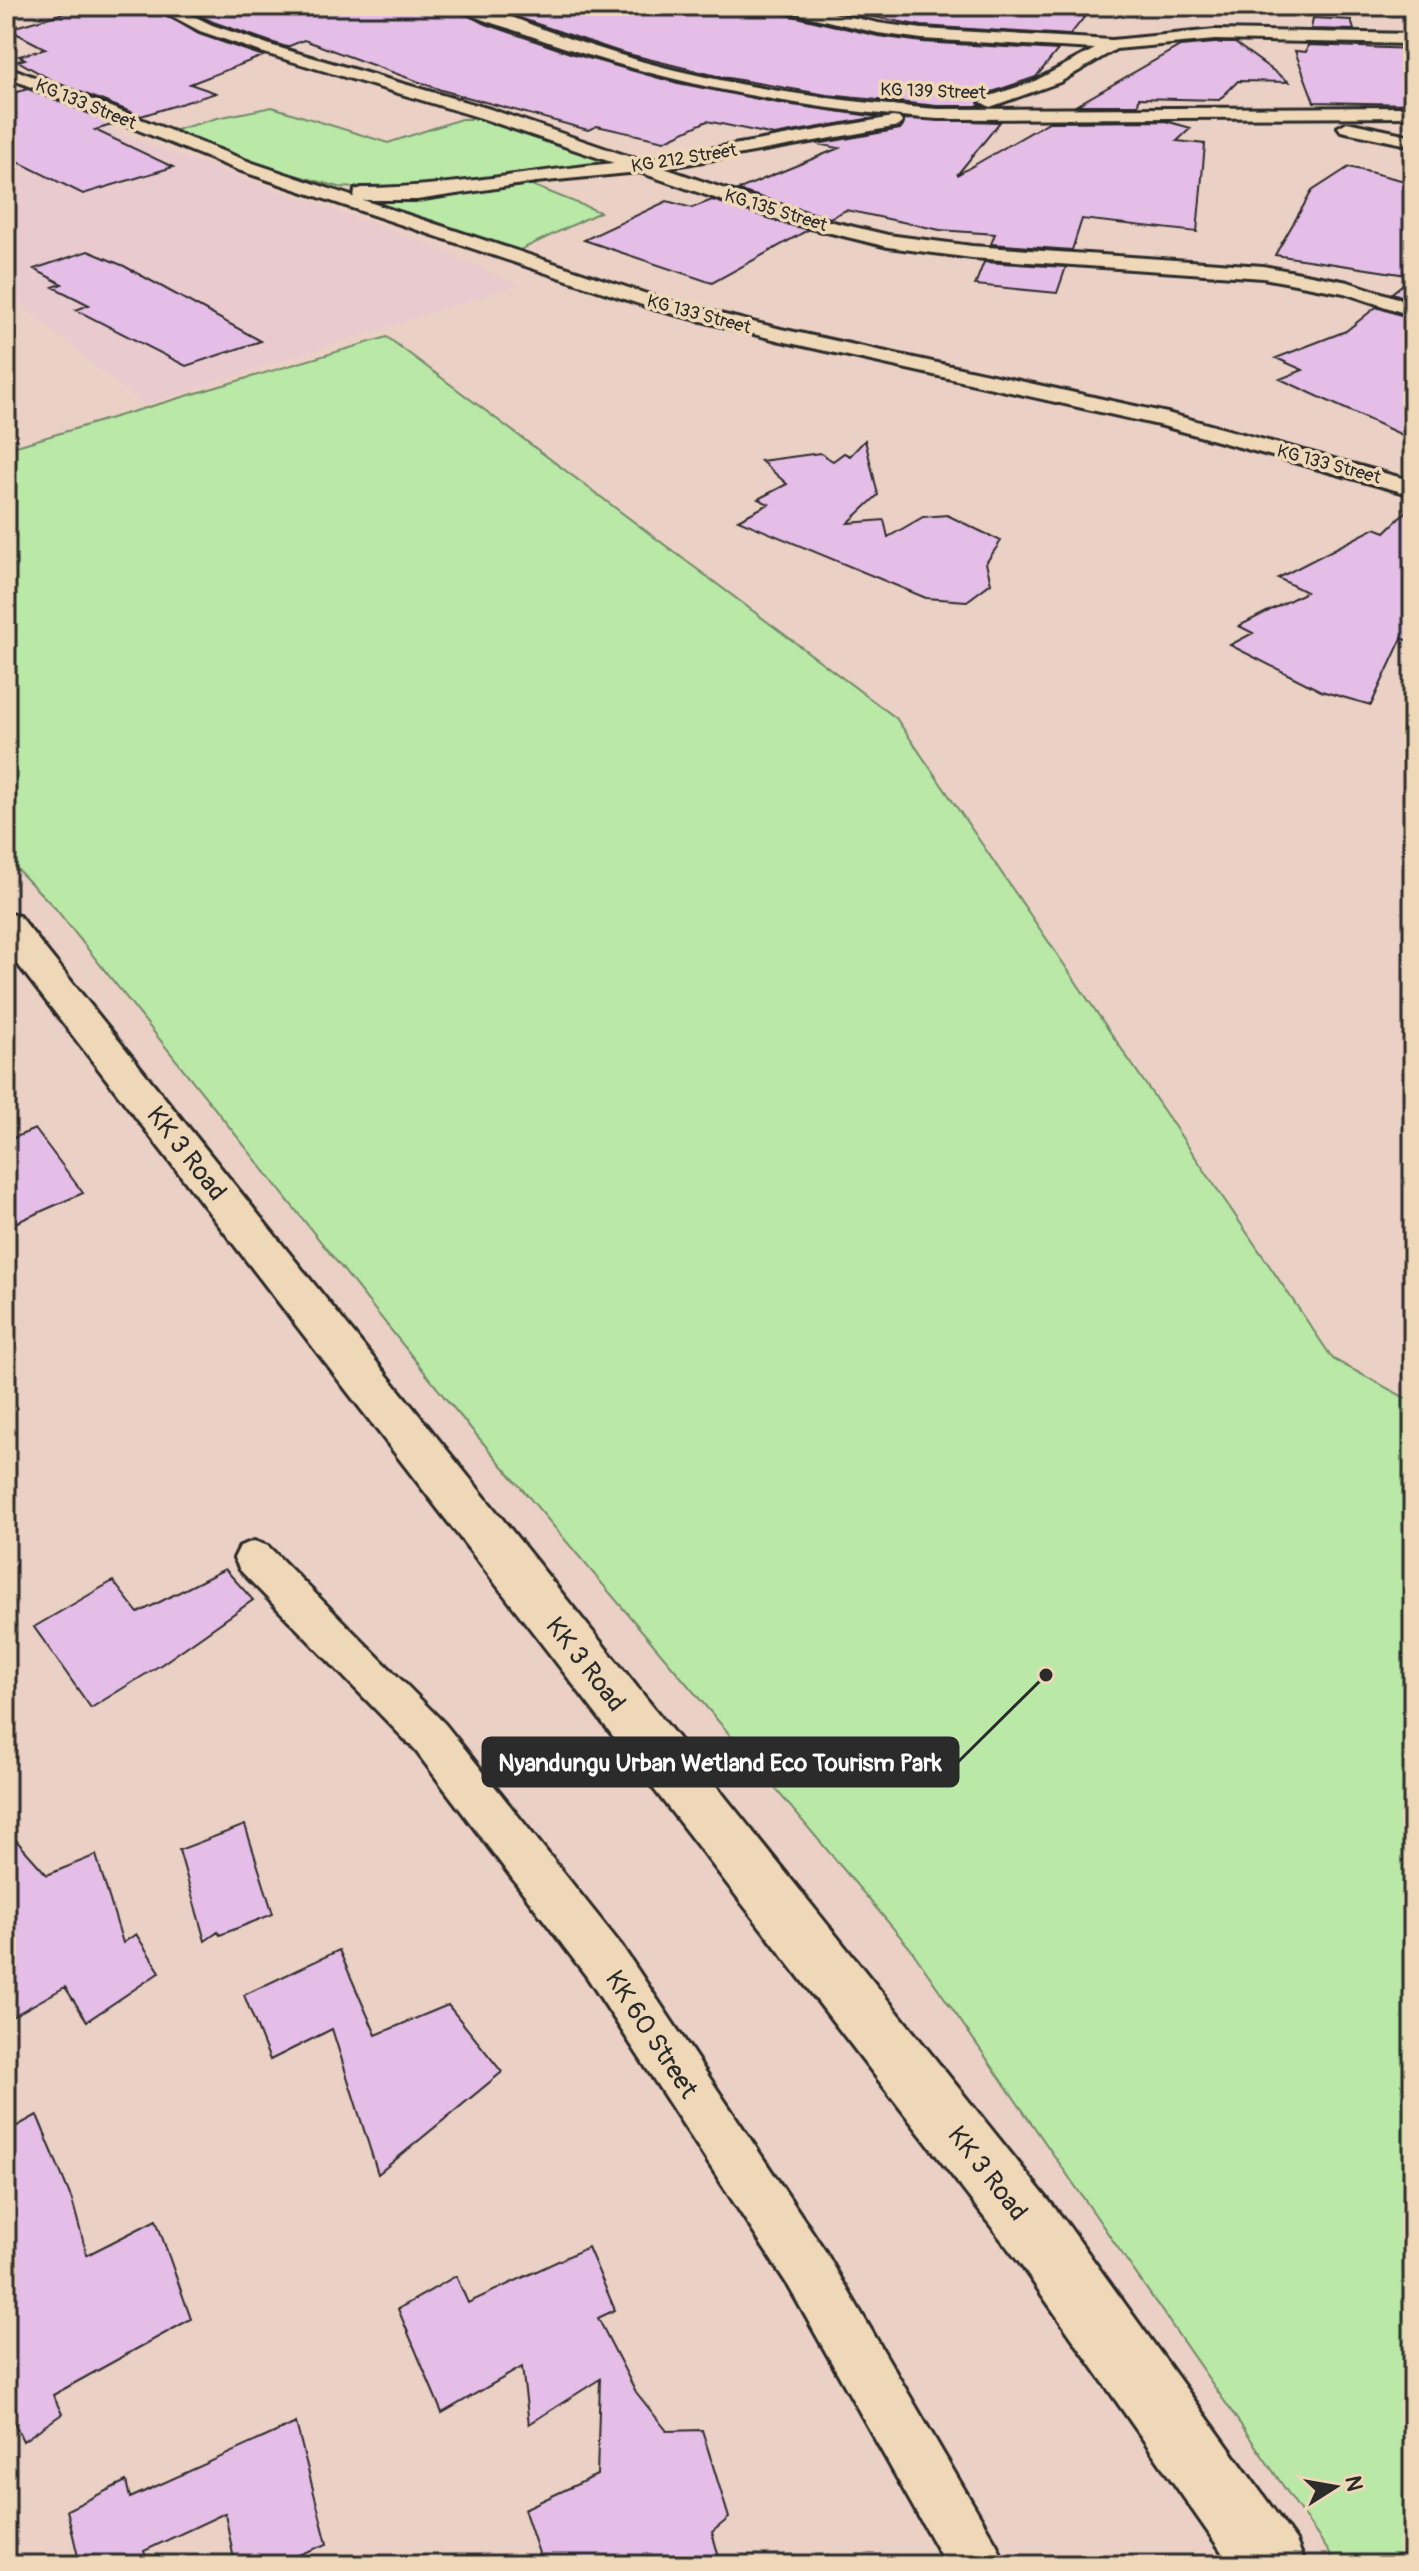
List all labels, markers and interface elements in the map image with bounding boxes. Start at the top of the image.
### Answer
street label: KG 133 Street [32,74,140,135]
street label: KG 139 Street [880,78,987,105]
street label: KG 212 Street [630,139,739,178]
street label: KG 135 Street [722,184,831,237]
street label: KG 133 Street [644,290,754,340]
street label: KG 133 Street [1274,440,1384,490]
street label: KK 3 Road [139,1100,233,1207]
street label: KK 3 Road [538,1611,632,1718]
callout: Nyandungu Urban Wetland Eco Tourism Park [483,1738,958,1786]
text: Nyandungu Urban Wetland Eco Tourism Park [498,1749,943,1778]
street label: KK 60 Street [598,1965,705,2105]
street label: KK 3 Road [940,2120,1034,2227]
north arrow [1295,2447,1375,2527]
text: N [1338,2473,1369,2493]

